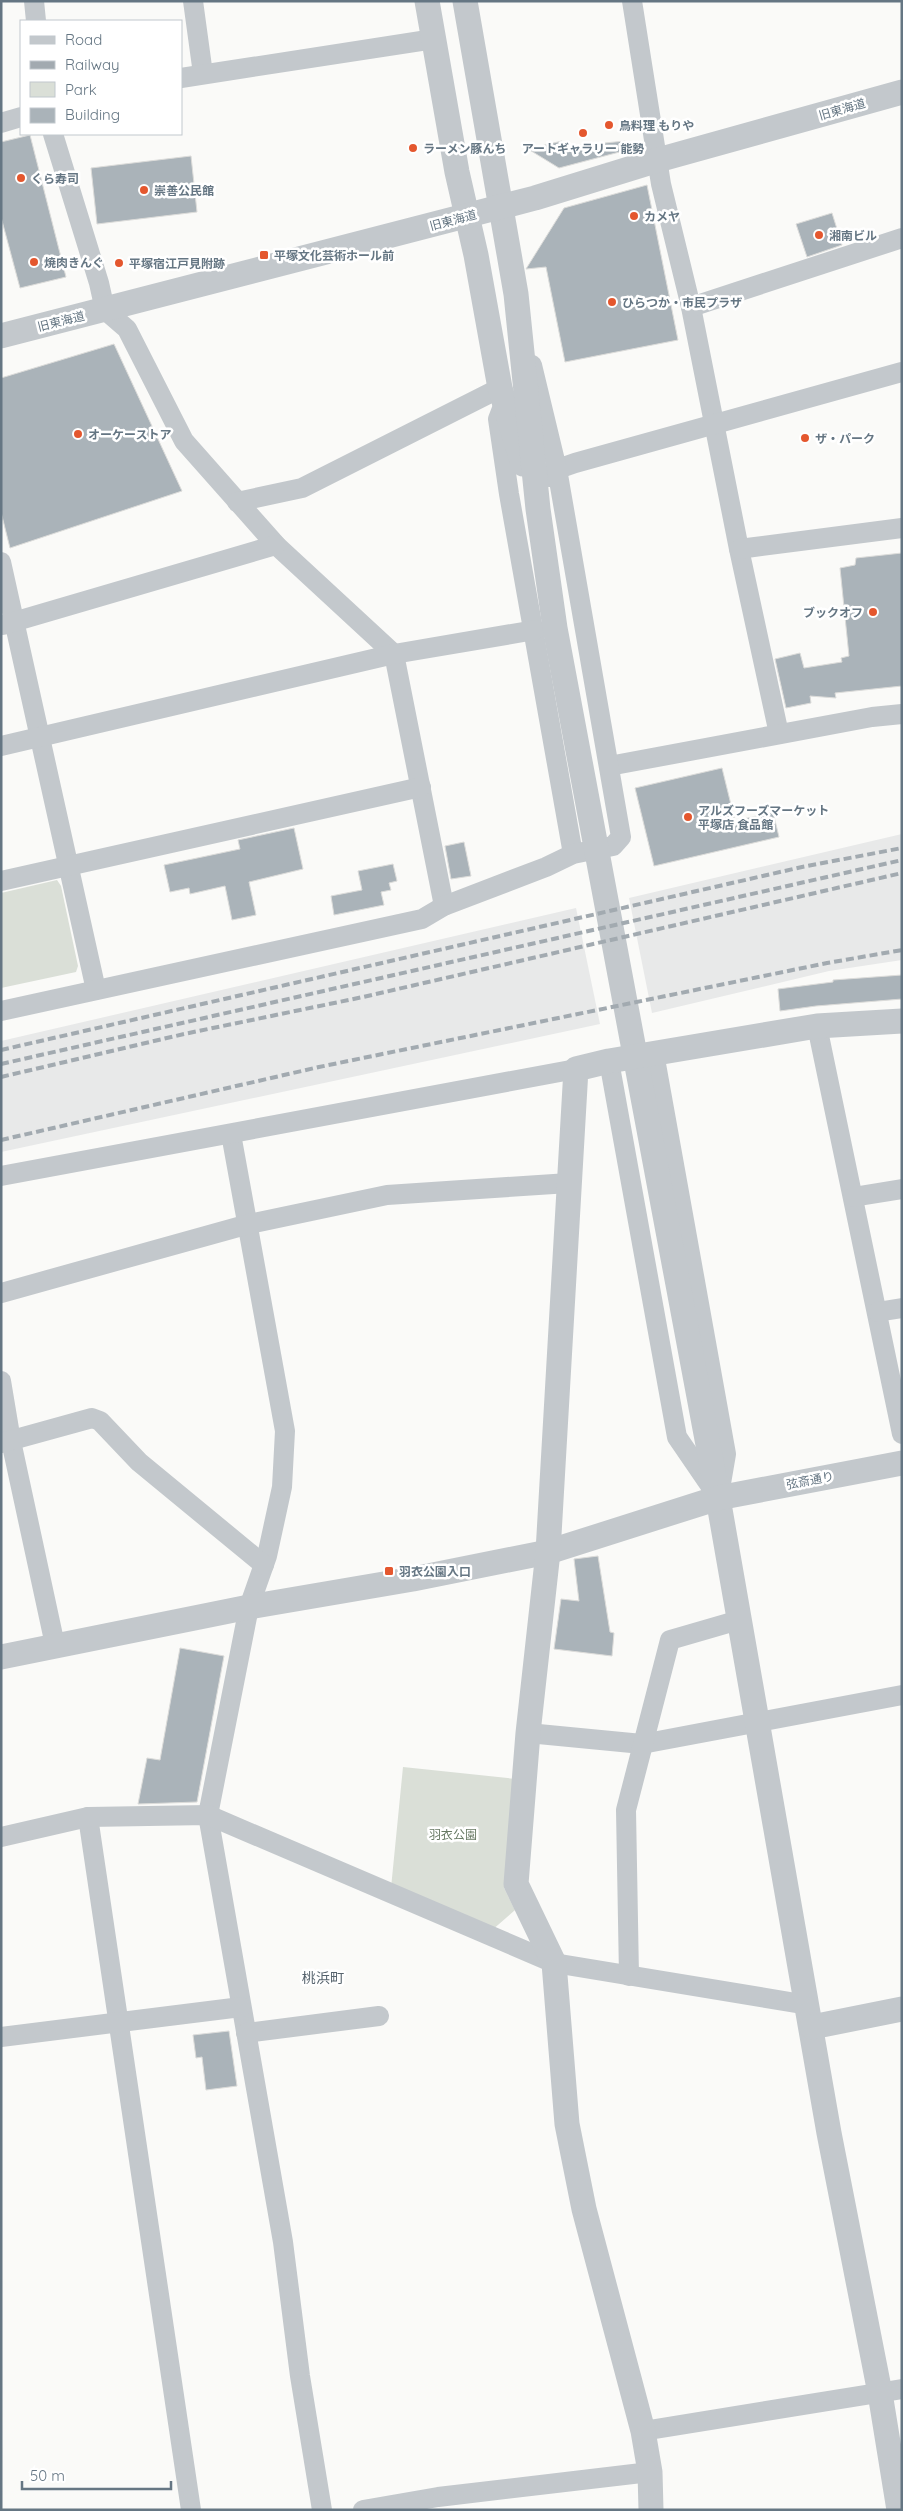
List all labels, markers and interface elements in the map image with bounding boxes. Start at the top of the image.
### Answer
legend [20,20,182,135]
text: Road [65,30,102,49]
text: Railway [65,55,120,74]
text: Park [65,80,97,99]
street label: 旧東海道 [817,95,867,123]
text: Building [65,105,120,124]
place label: 鳥料理 もりや [619,118,694,133]
marker: 鳥料理 もりや [603,119,615,131]
marker: アートギャラリー 能勢 [577,127,589,139]
place label: ラーメン豚んち [423,141,507,156]
place label: アートギャラリー 能勢 [522,141,644,156]
marker: ラーメン豚んち [407,142,419,154]
place label: くら寿司 [31,171,79,186]
marker: くら寿司 [15,172,27,184]
place label: 崇善公民館 [154,183,214,198]
marker: 崇善公民館 [138,184,150,196]
street label: 旧東海道 [428,207,478,233]
place label: カメヤ [644,209,680,224]
marker: カメヤ [628,210,640,222]
place label: 湘南ビル [829,228,877,243]
marker: 湘南ビル [813,229,825,241]
place label: 平塚文化芸術ホール前 [274,248,394,263]
marker: 平塚文化芸術ホール前 [258,249,270,261]
place label: 焼肉きんぐ [44,255,104,270]
marker: 焼肉きんぐ [28,256,40,268]
place label: 平塚宿江戸見附跡 [129,256,225,271]
marker: 平塚宿江戸見附跡 [113,257,125,269]
place label: ひらつか・市民プラザ [622,295,742,310]
marker: ひらつか・市民プラザ [606,296,618,308]
street label: 旧東海道 [36,308,86,334]
place label: オーケーストア [88,427,171,442]
marker: オーケーストア [72,428,84,440]
place label: ザ・パーク [815,431,875,446]
marker: ザ・パーク [799,432,811,444]
place label: ブックオフ [803,605,863,620]
marker: ブックオフ [867,606,879,618]
place label: アルズフーズマーケット 平塚店 食品館 [698,803,829,832]
marker: アルズフーズマーケット 平塚店 食品館 [682,811,694,823]
street label: 弦斎通り [785,1468,835,1492]
place label: 羽衣公園入口 [399,1564,471,1579]
marker: 羽衣公園入口 [383,1565,395,1577]
park label: 羽衣公園 [429,1827,477,1842]
district label: 桃浜町 [302,1969,344,1987]
scale bar [22,2458,171,2490]
text: 50 m [30,2466,65,2485]

